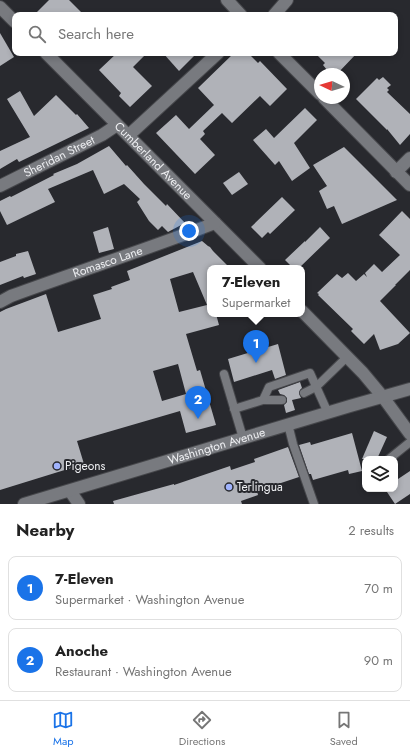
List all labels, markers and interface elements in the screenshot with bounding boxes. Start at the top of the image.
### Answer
search box [12,12,398,56]
icon: search [26,23,48,45]
text: Search here [58,23,134,45]
north arrow [314,68,350,104]
street label: Cumberland Avenue [110,118,196,204]
street label: Sheridan Street [20,131,98,182]
your location [179,221,199,241]
street label: Romasco Lane [70,241,145,282]
popup [207,265,305,317]
text: 7-Eleven [222,271,280,293]
text: Supermarket [222,293,290,312]
pin: 1 [243,330,269,363]
pin: 2 [185,386,211,419]
street label: Washington Avenue [166,423,267,469]
map controls [362,456,398,492]
button: layers [362,456,398,492]
place label: Pigeons [65,457,106,475]
marker: Pigeons [52,461,62,471]
place label: Terlingua [237,478,283,496]
marker: Terlingua [224,482,234,492]
text: Nearby [16,518,74,542]
text: 2 results [348,521,394,540]
text: 7-Eleven [55,568,114,590]
text: 1 [27,579,33,598]
text: 70 m [364,579,393,598]
text: Supermarket · Washington Avenue [55,590,244,609]
text: Anoche [55,640,108,662]
text: 2 [26,651,34,670]
text: 90 m [364,651,393,670]
text: Restaurant · Washington Avenue [55,662,232,681]
tab: Map [52,709,74,749]
tab: Directions [179,709,225,749]
tab: Saved [330,709,358,749]

